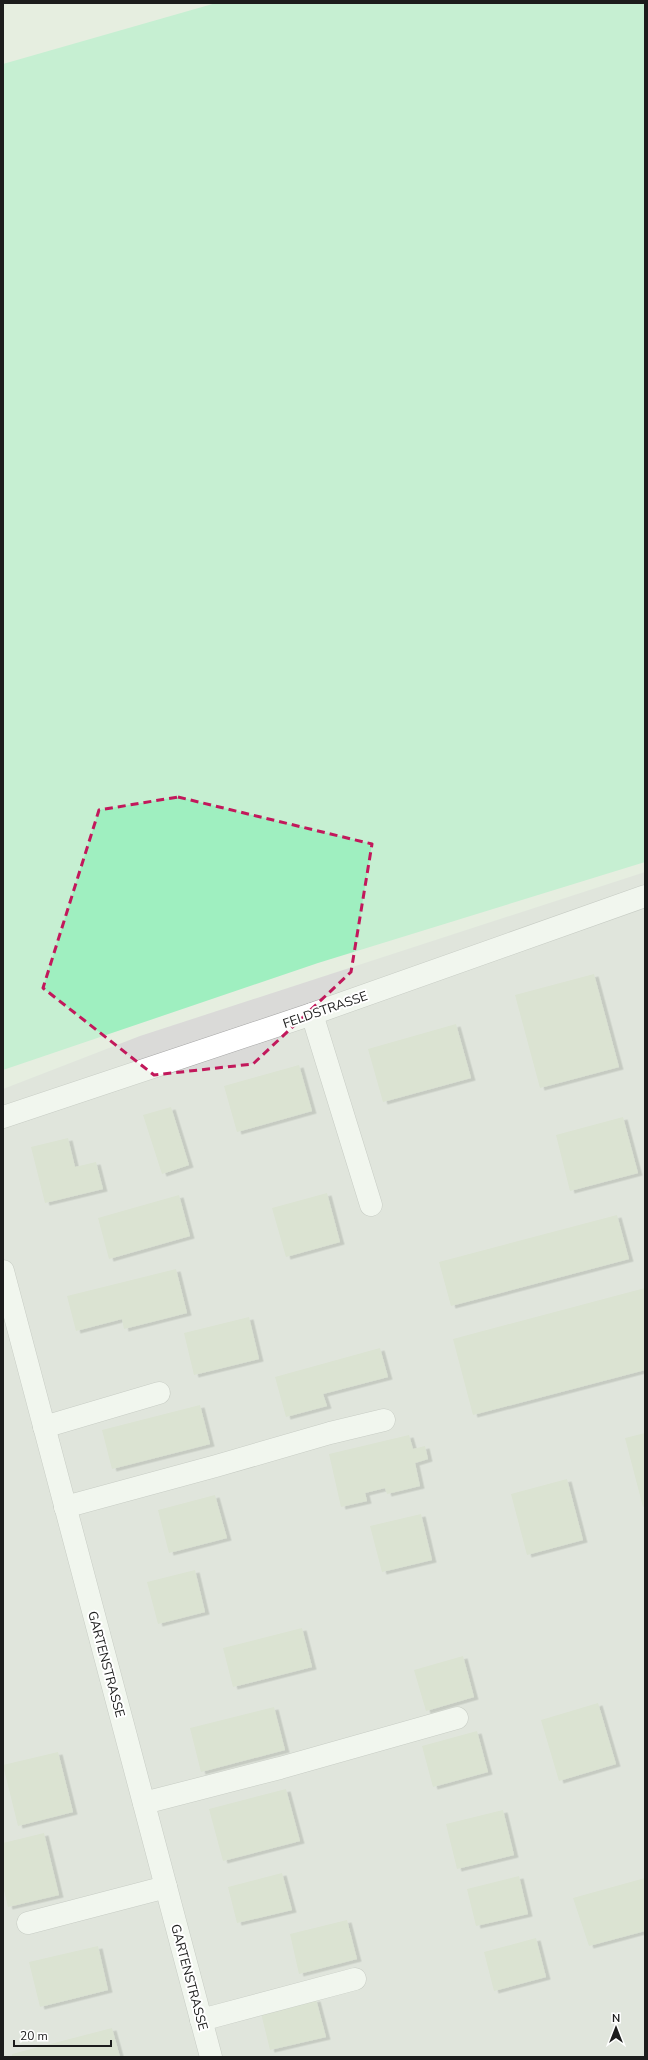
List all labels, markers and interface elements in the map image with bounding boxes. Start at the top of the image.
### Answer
street label: FELDSTRASSE [281,987,370,1033]
street label: GARTENSTRASSE [83,1609,129,1719]
street label: GARTENSTRASSE [166,1922,212,2032]
north arrow [596,2008,636,2048]
text: N [612,2011,620,2026]
scale bar [14,2022,111,2048]
text: 20 m [20,2028,48,2044]

